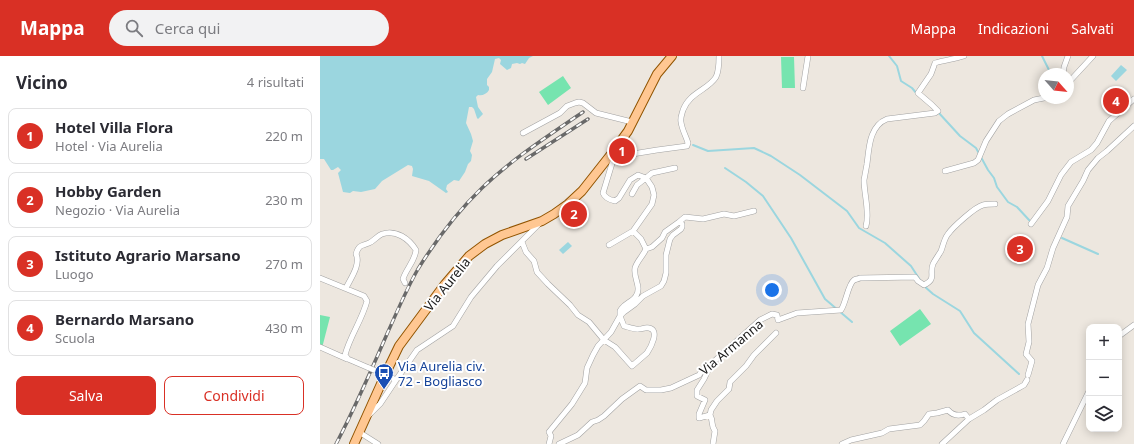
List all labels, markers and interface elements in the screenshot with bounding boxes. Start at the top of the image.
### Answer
search box [109,10,389,46]
text: Mappa [20,15,85,41]
icon: search [123,17,145,39]
text: Cerca qui [155,18,220,38]
text: Mappa [910,19,956,38]
text: Indicazioni [978,19,1049,38]
text: Salvati [1071,19,1114,38]
north arrow [1038,68,1074,104]
text: Vicino [16,71,68,94]
text: 4 risultati [247,73,304,91]
pin: 4 [1103,86,1129,116]
text: Hotel Villa Flora [55,117,173,137]
text: 1 [26,127,34,145]
text: 220 m [265,127,303,145]
pin: 1 [609,136,635,166]
text: Hotel · Via Aurelia [55,137,163,155]
text: Hobby Garden [55,181,161,201]
text: 2 [26,191,34,209]
text: 230 m [265,191,303,209]
pin: 2 [561,199,587,229]
text: Negozio · Via Aurelia [55,201,180,219]
pin: 3 [1007,234,1033,264]
text: Istituto Agrario Marsano [55,245,241,265]
street label: Via Aurelia [420,253,474,315]
text: 3 [26,255,34,273]
text: 270 m [265,255,303,273]
text: Luogo [55,265,94,283]
your location [762,280,782,300]
text: Bernardo Marsano [55,309,194,329]
street label: Via Armanna [695,315,767,379]
text: 4 [26,319,34,337]
text: 430 m [265,319,303,337]
map controls [1086,324,1122,432]
button: + [1086,324,1122,360]
text: Scuola [55,329,95,347]
place label: Via Aurelia civ. 72 - Bogliasco [398,357,485,390]
button: − [1086,360,1122,396]
bus stop icon: Via Aurelia civ. 72 - Bogliasco [373,362,395,390]
button: Salva [16,376,156,415]
button: Condividi [164,376,304,415]
button: layers [1086,396,1122,432]

